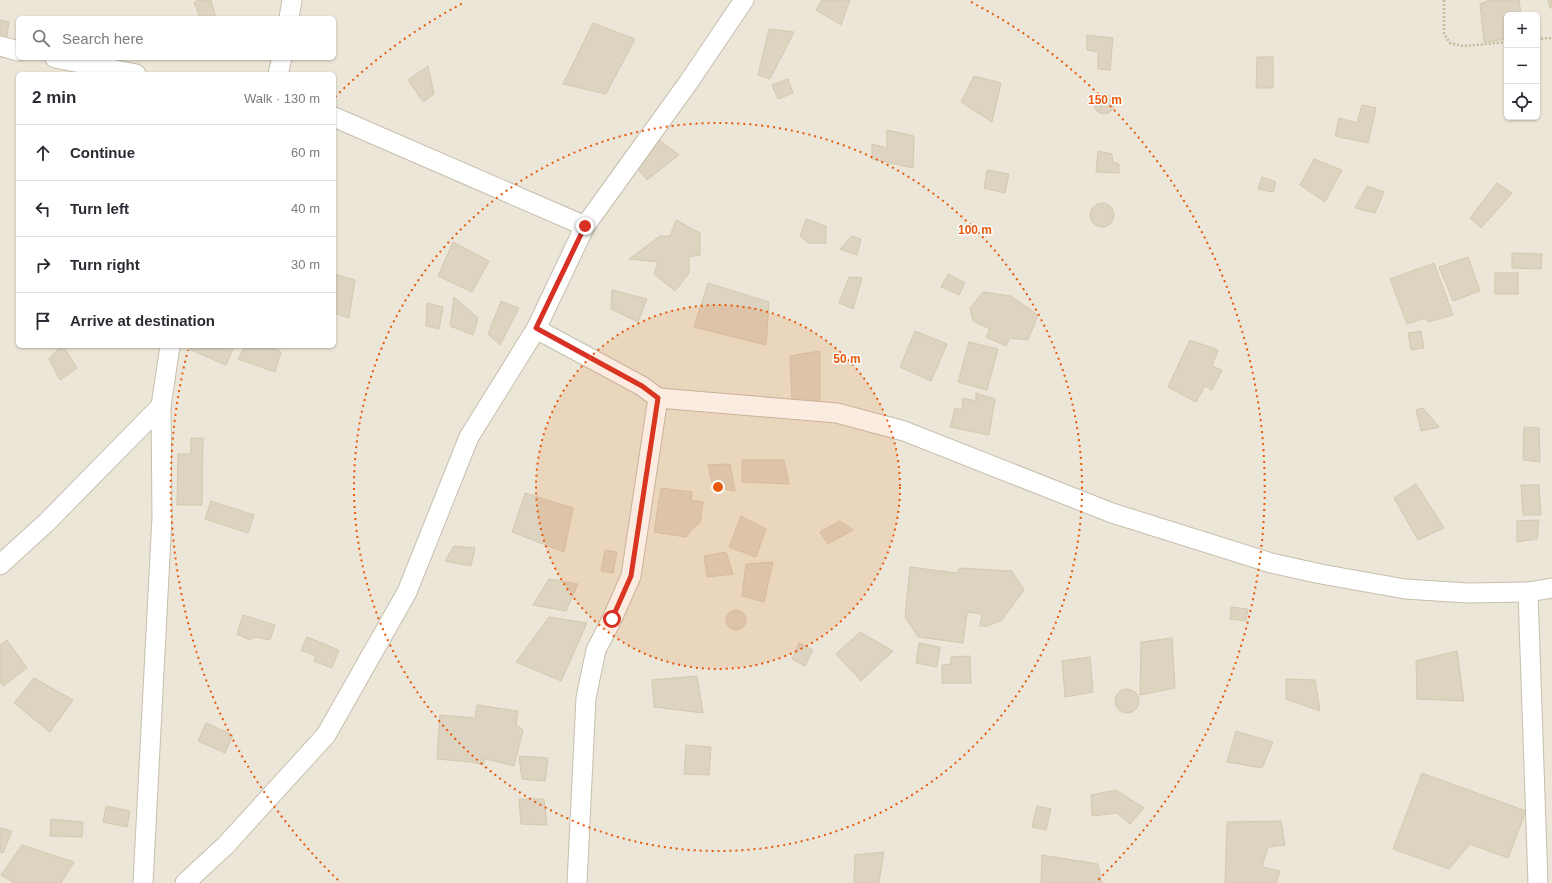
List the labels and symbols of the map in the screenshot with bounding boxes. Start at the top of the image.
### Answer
text: 150 m [1088,93,1122,107]
route end [576,217,594,235]
text: 100 m [958,223,992,237]
text: 50 m [833,352,861,366]
centre of rings [711,480,725,494]
route start [603,610,621,628]

